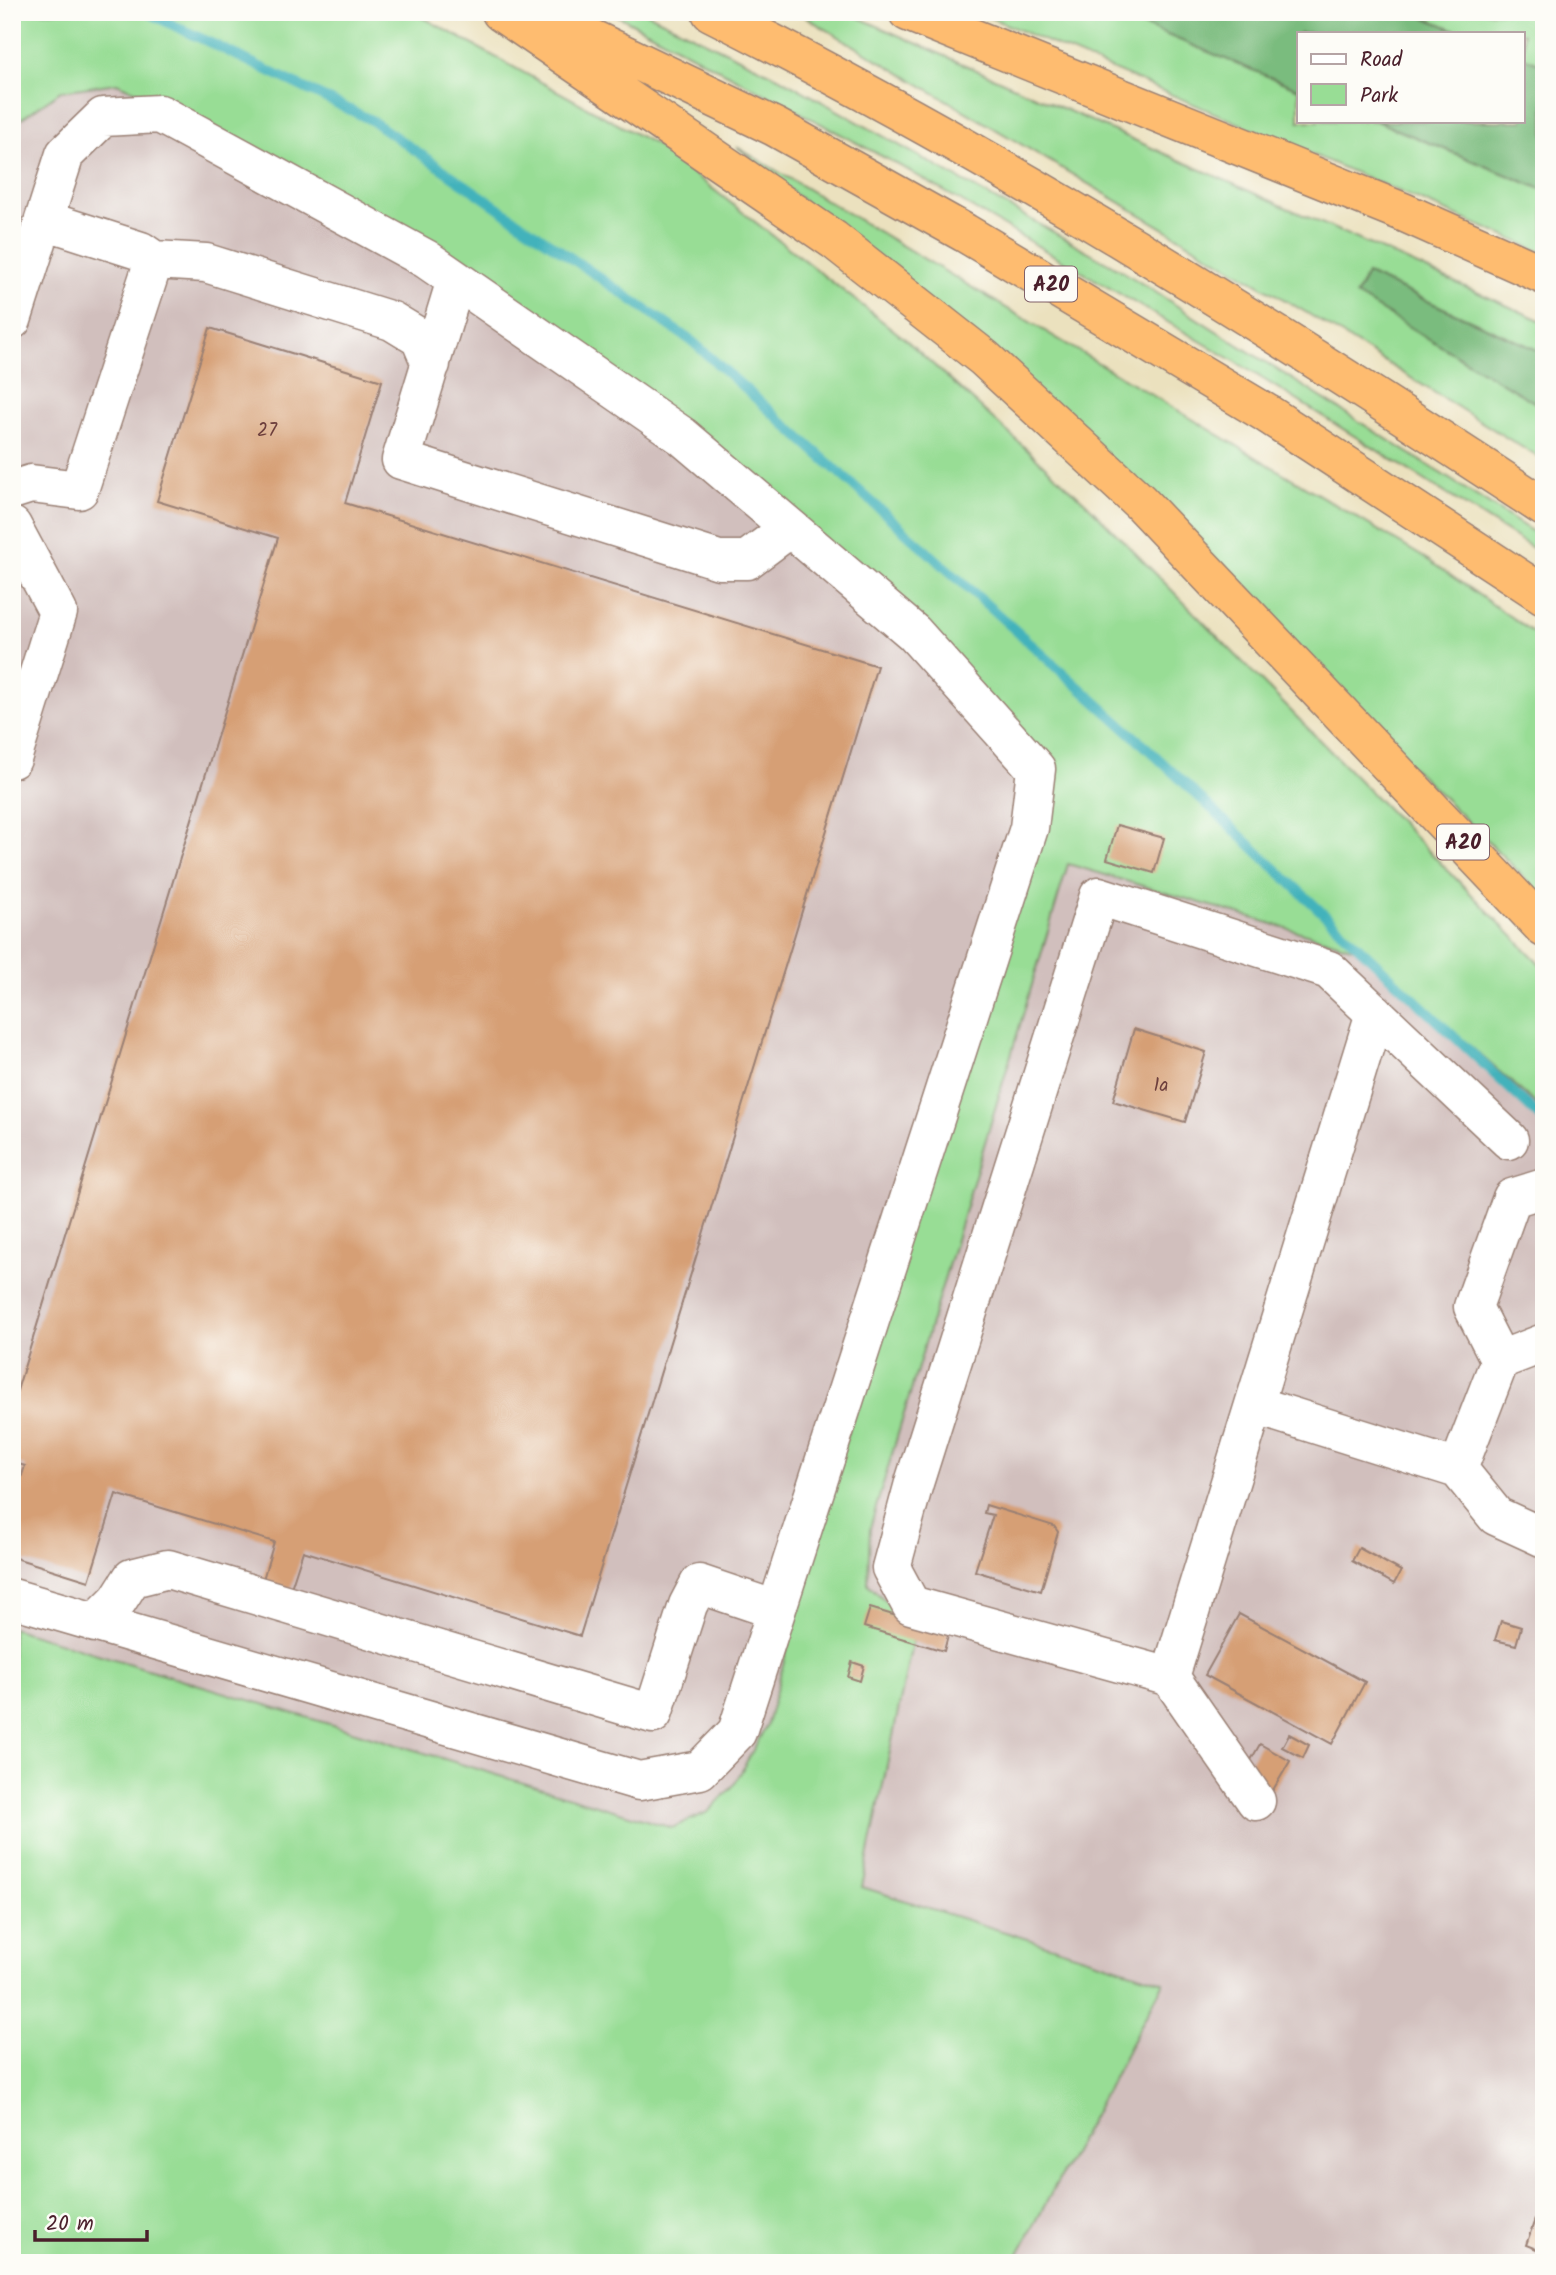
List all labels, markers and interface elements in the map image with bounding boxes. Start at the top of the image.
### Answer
legend [1297,32,1524,122]
text: Road [1360,44,1403,77]
text: Park [1360,80,1398,113]
road number: A20 [1025,266,1077,302]
house number: 27 [257,416,278,446]
road number: A20 [1437,824,1489,860]
house number: 1a [1154,1071,1168,1101]
scale bar [35,2198,147,2242]
text: 20 m [46,2208,94,2241]

